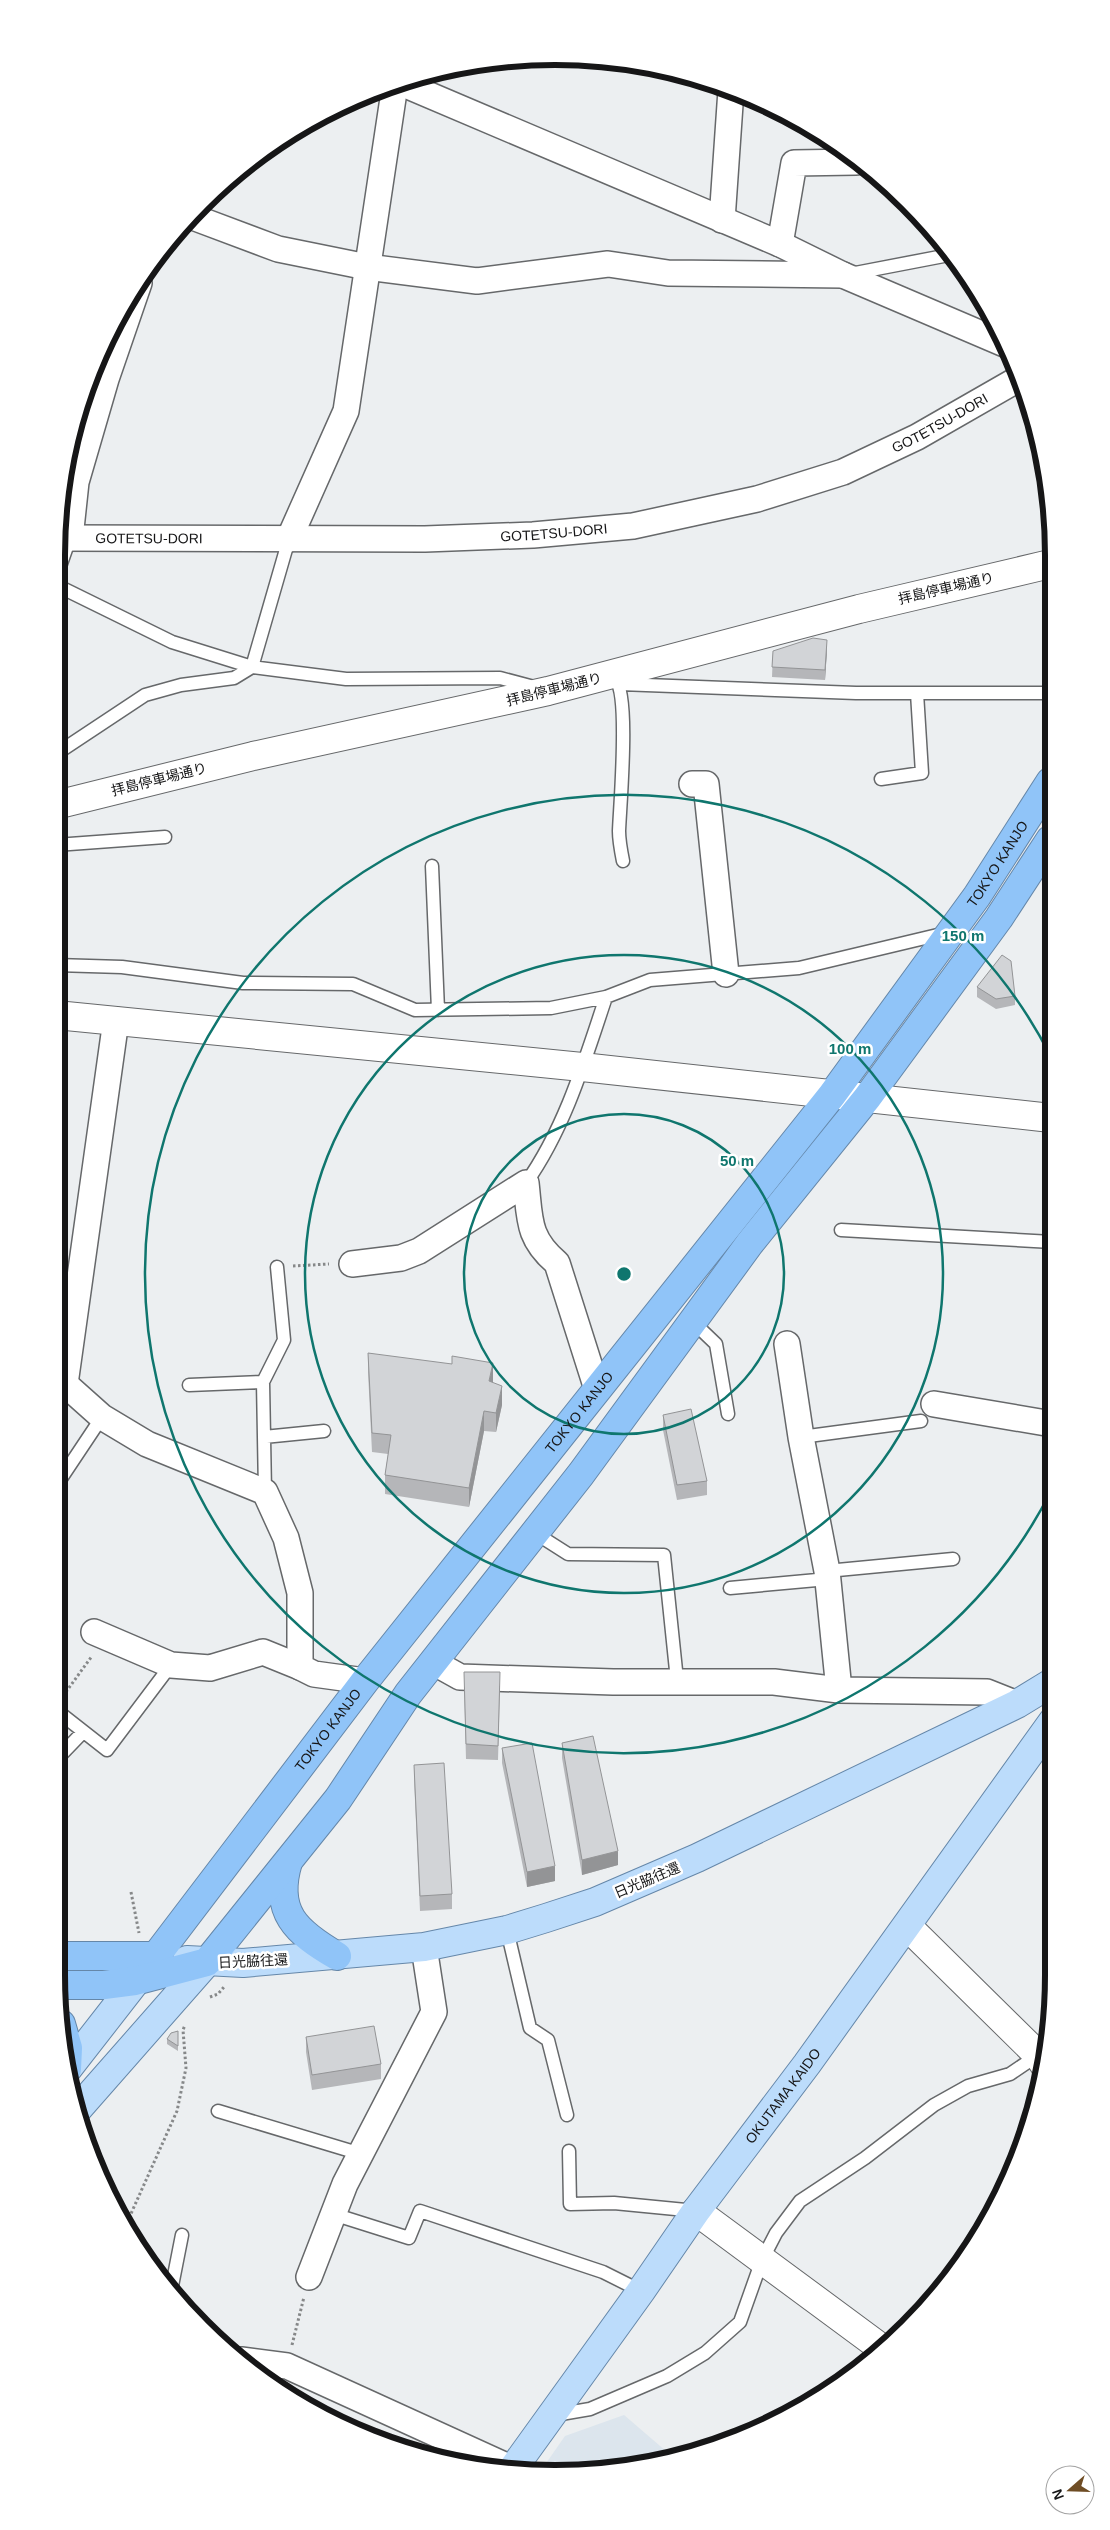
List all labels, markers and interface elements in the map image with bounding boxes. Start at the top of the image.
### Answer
street label: GOTETSU-DORI [889,390,991,456]
street label: GOTETSU-DORI [500,520,608,544]
street label: GOTETSU-DORI [95,530,203,546]
street label: 拝島停車場通り [896,569,996,607]
street label: 拝島停車場通り [505,669,603,709]
street label: 拝島停車場通り [110,759,208,799]
street label: TOKYO KANJO [964,818,1031,910]
text: 150 m [942,927,984,944]
text: 100 m [829,1040,871,1057]
text: 50 m [720,1152,754,1169]
centre of rings [615,1265,633,1283]
street label: TOKYO KANJO [542,1368,616,1456]
street label: TOKYO KANJO [291,1685,364,1774]
street label: 日光脇往還 [612,1859,682,1901]
street label: 日光脇往還 [218,1951,288,1971]
street label: OKUTAMA KAIDO [742,2045,824,2147]
north arrow [1045,2465,1095,2515]
text: N [1049,2487,1067,2502]

